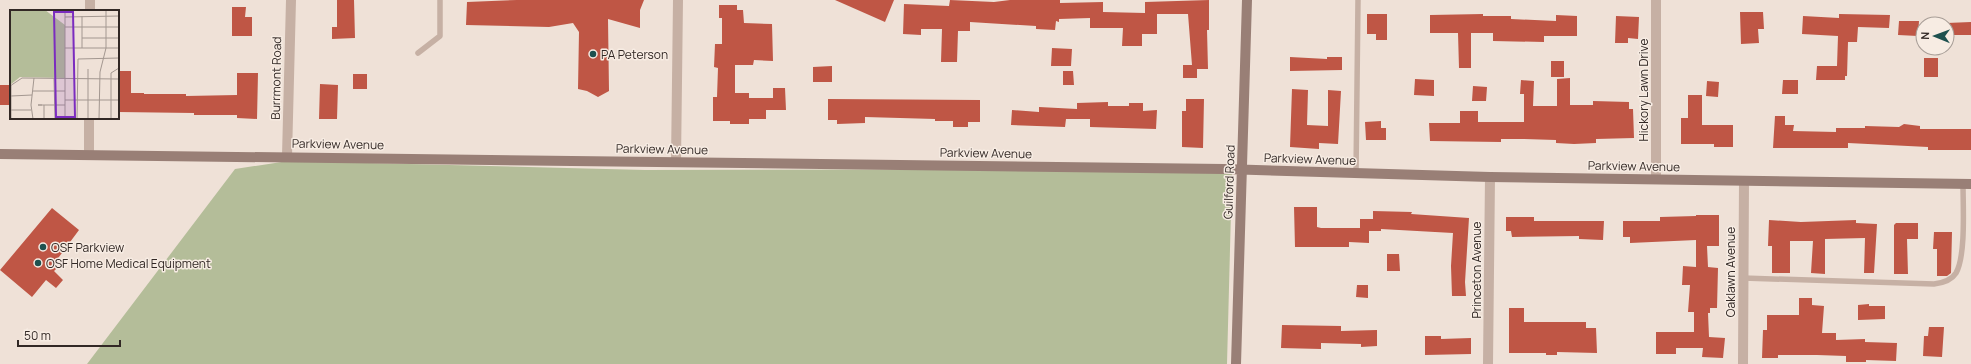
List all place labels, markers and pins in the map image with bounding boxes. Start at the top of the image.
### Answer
place label: PA Peterson [601,46,668,63]
marker: PA Peterson [588,49,598,59]
place label: OSF Parkview [51,239,124,256]
marker: OSF Parkview [38,242,48,252]
place label: OSF Home Medical Equipment [46,255,211,272]
marker: OSF Home Medical Equipment [33,258,43,268]

